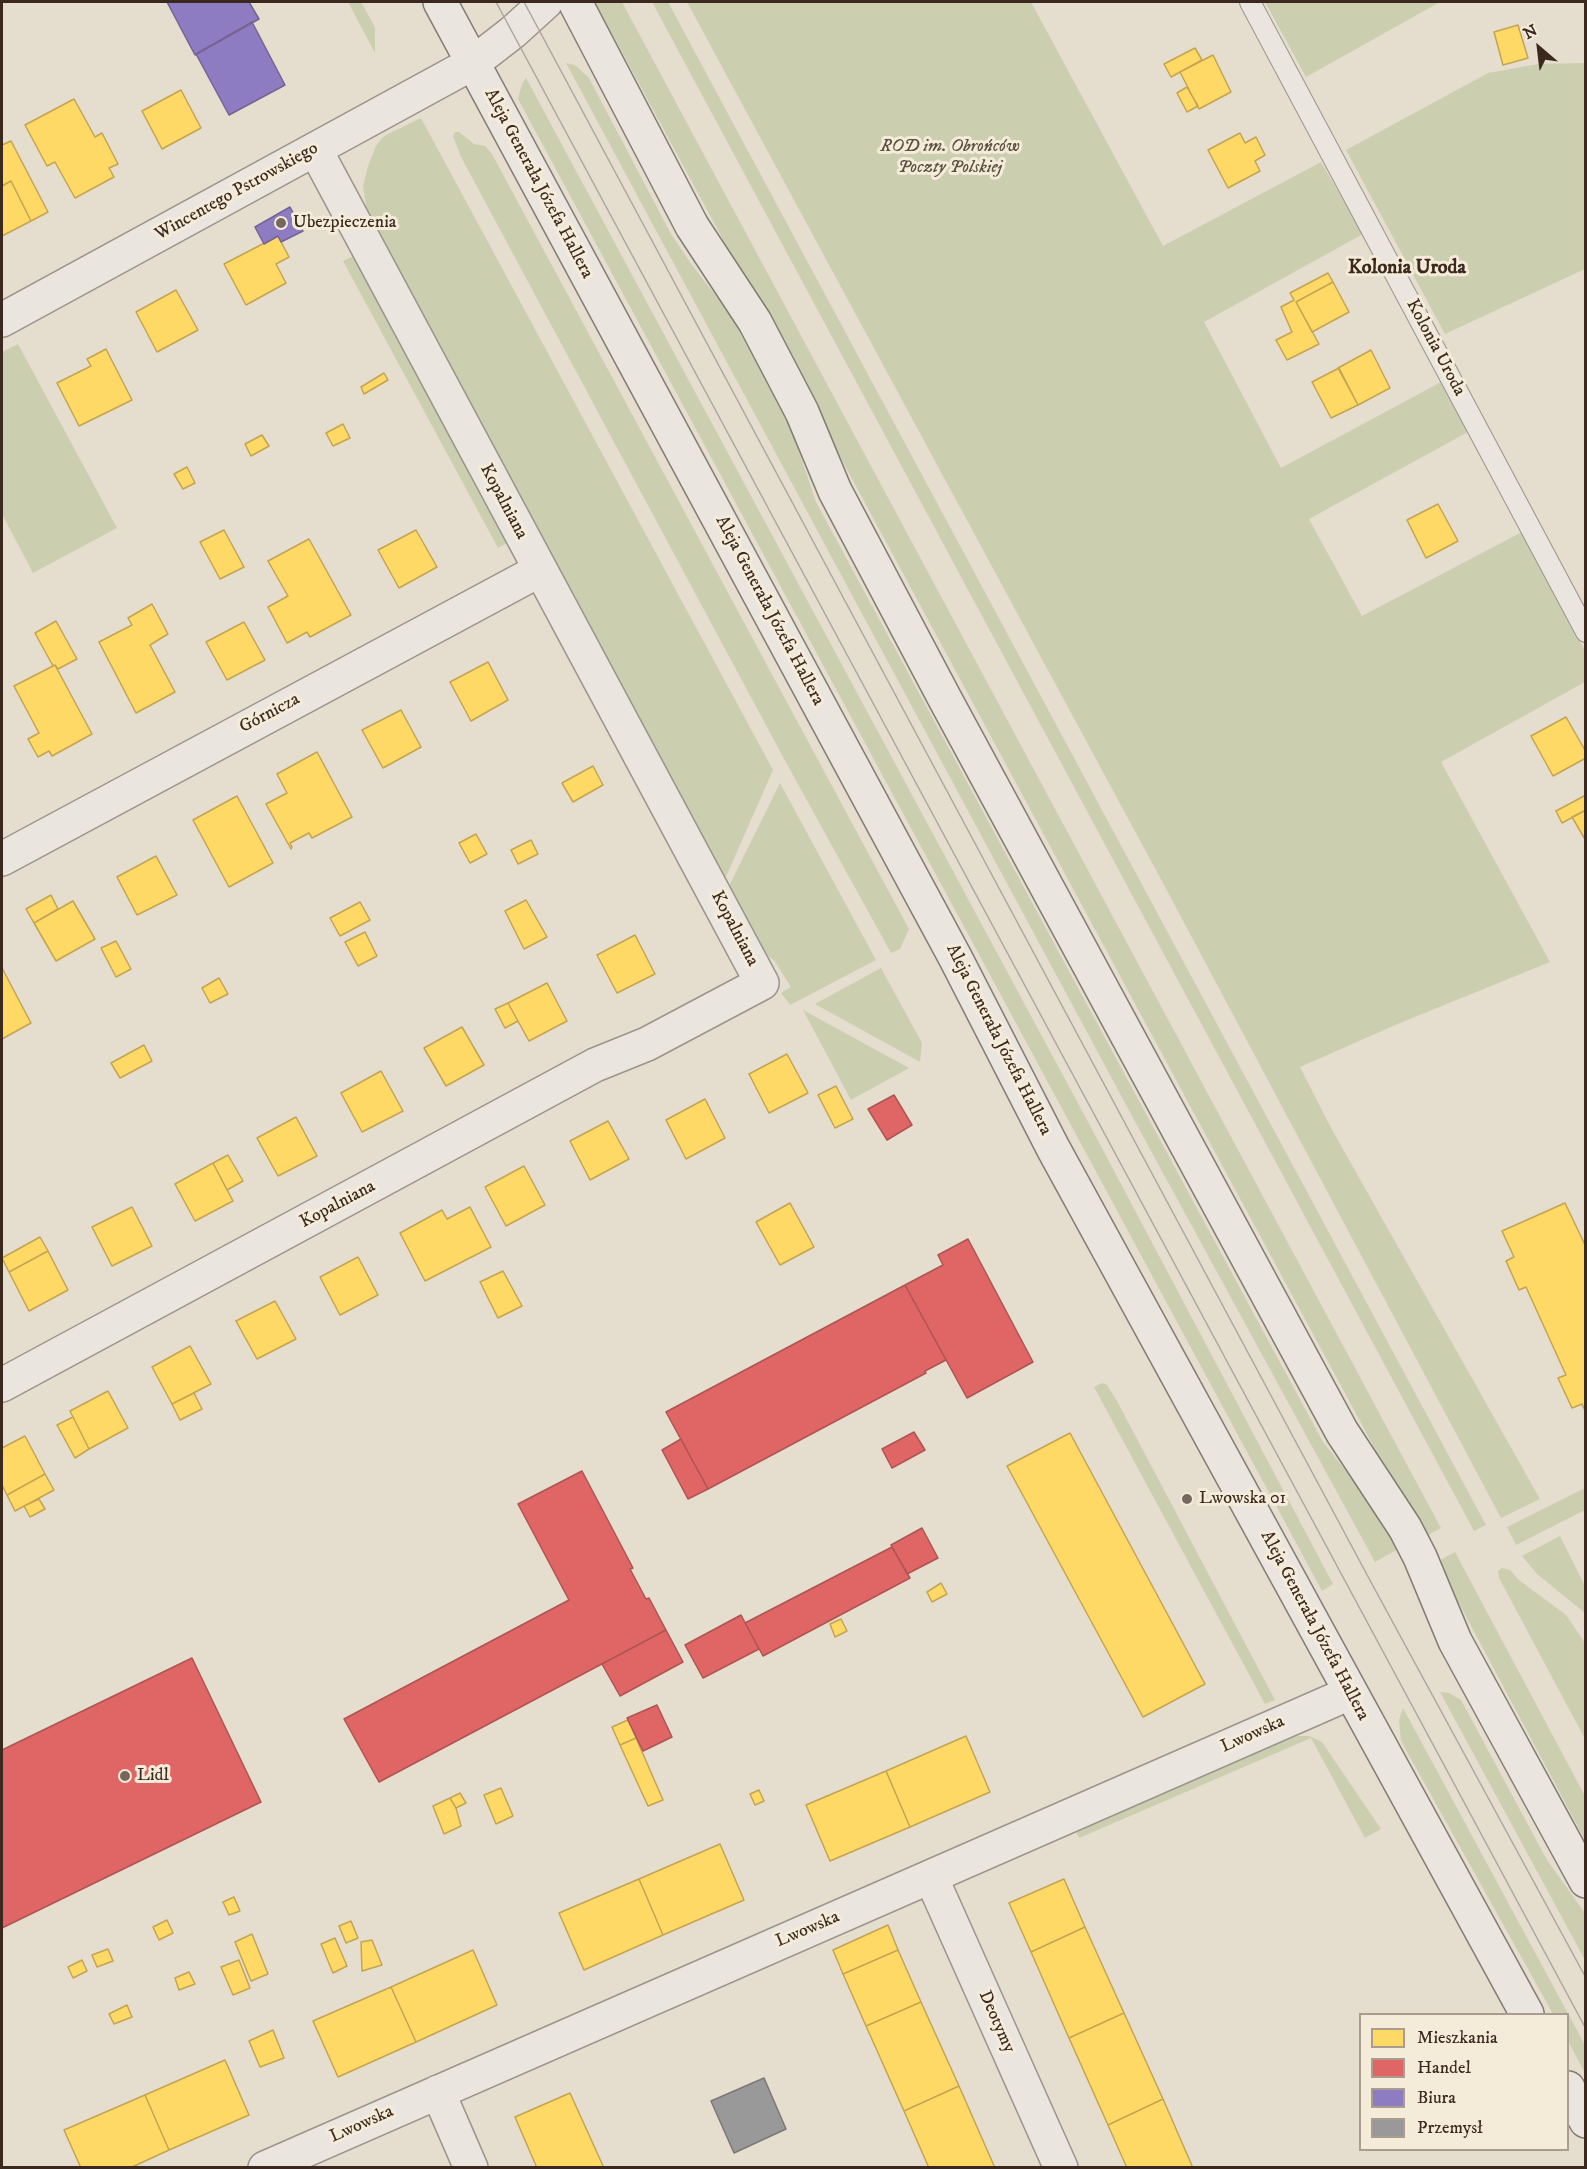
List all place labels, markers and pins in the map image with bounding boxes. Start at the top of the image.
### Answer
place label: Ubezpieczenia [293,212,396,234]
marker: Ubezpieczenia [274,216,288,230]
place label: Lwowska 01 [1199,1488,1286,1510]
marker: Lwowska 01 [1180,1492,1194,1506]
place label: Lidl [137,1765,169,1787]
marker: Lidl [118,1769,132,1783]

